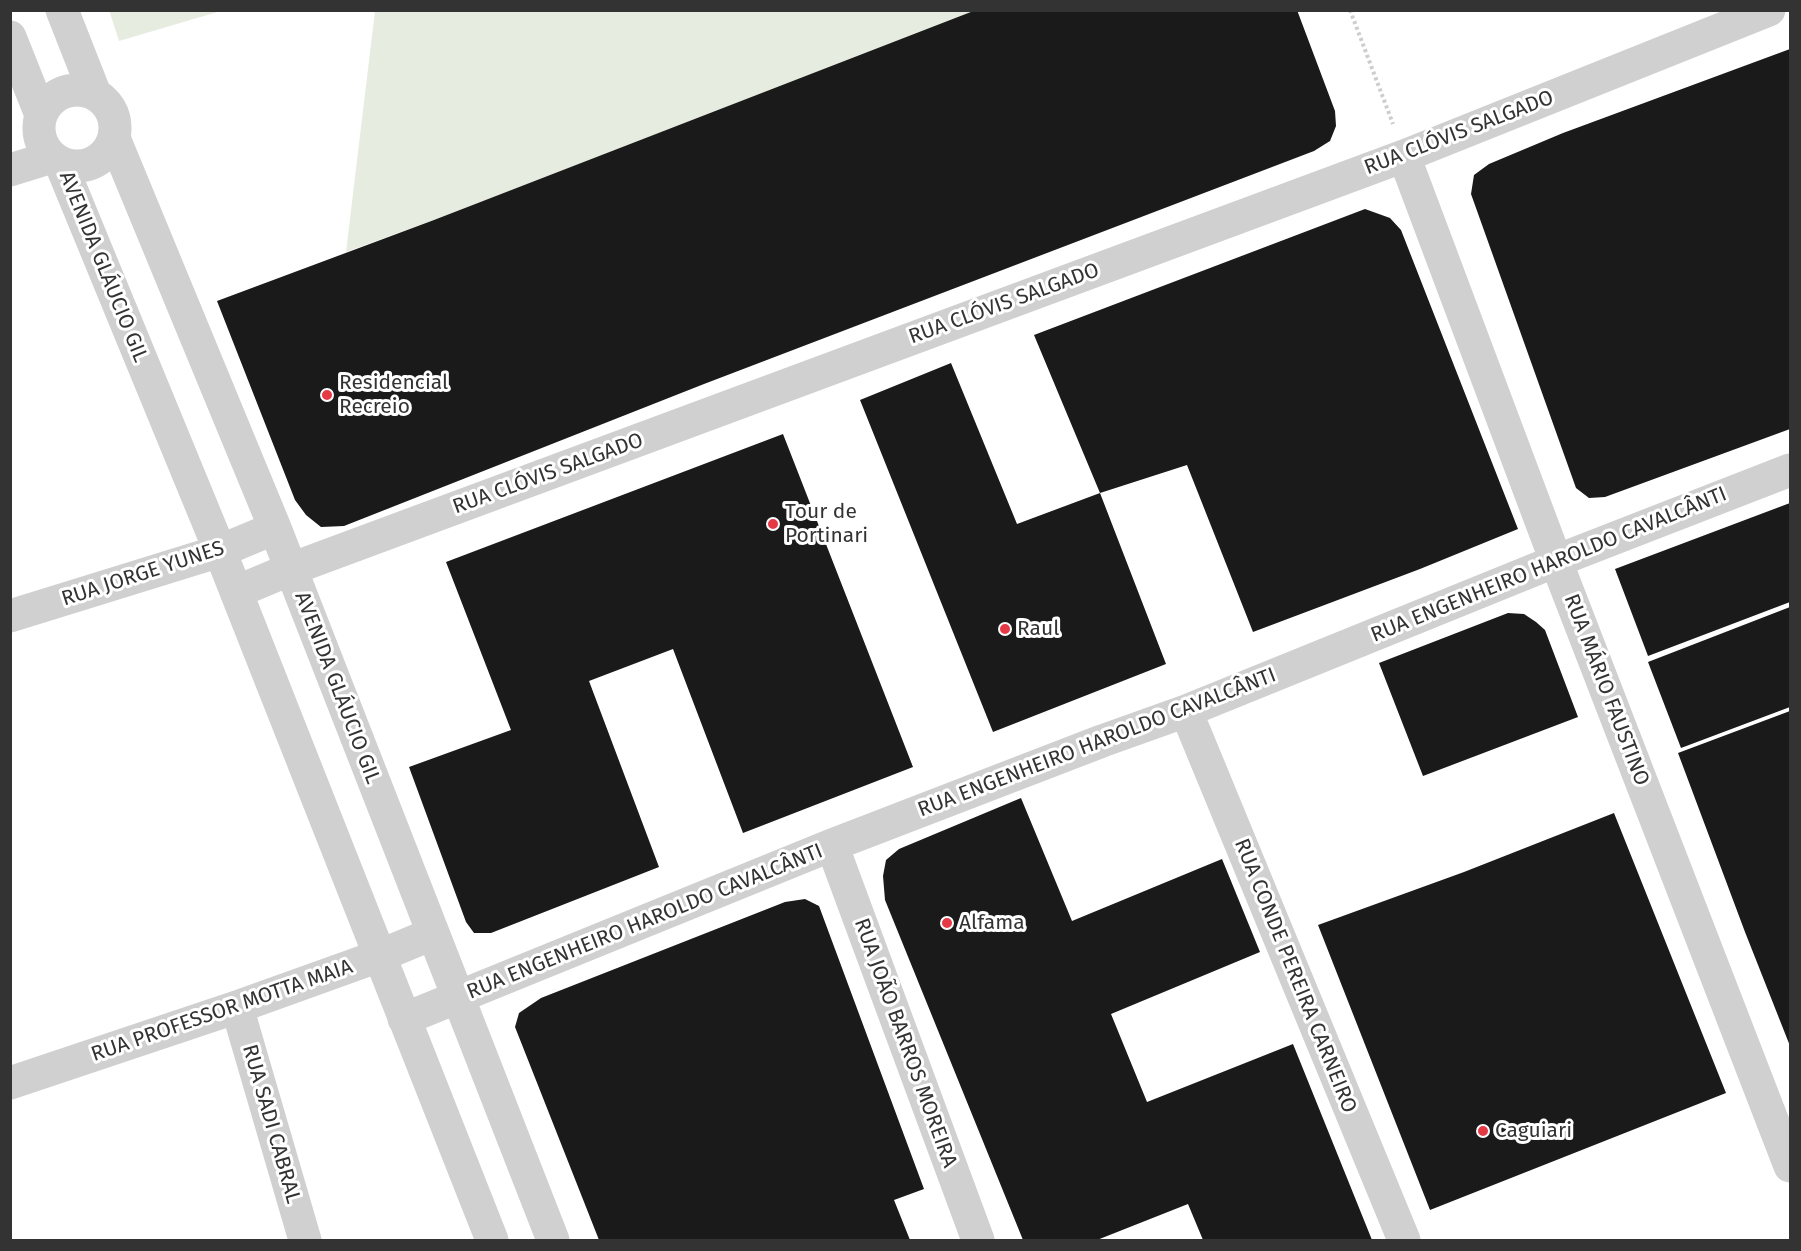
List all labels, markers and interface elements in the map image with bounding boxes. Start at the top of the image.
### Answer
street label: RUA CLÓVIS SALGADO [1361,85,1557,181]
street label: AVENIDA GLÁUCIO GIL [53,168,153,366]
street label: RUA CLÓVIS SALGADO [905,258,1103,350]
place label: Residencial Recreio [339,370,448,420]
marker: Residencial Recreio [320,388,334,402]
street label: RUA CLÓVIS SALGADO [449,428,647,520]
street label: RUA ENGENHEIRO HAROLDO CAVALCÂNTI [1367,482,1731,648]
place label: Tour de Portinari [785,499,868,549]
marker: Tour de Portinari [766,517,780,531]
street label: RUA JORGE YUNES [58,536,228,612]
street label: AVENIDA GLÁUCIO GIL [289,588,385,788]
street label: RUA MÁRIO FAUSTINO [1558,591,1654,789]
place label: Raul [1017,616,1059,642]
marker: Raul [998,622,1012,636]
street label: RUA ENGENHEIRO HAROLDO CAVALCÂNTI [914,663,1280,823]
street label: RUA CONDE PEREIRA CARNEIRO [1228,835,1362,1117]
street label: RUA ENGENHEIRO HAROLDO CAVALCÂNTI [463,839,827,1005]
place label: Alfama [959,910,1025,936]
street label: RUA JOÃO BARROS MOREIRA [848,915,962,1171]
marker: Alfama [940,916,954,930]
street label: RUA PROFESSOR MOTTA MAIA [88,954,356,1068]
street label: RUA SADI CABRAL [236,1042,306,1206]
place label: Caguiari [1495,1118,1572,1144]
marker: Caguiari [1476,1124,1490,1138]

